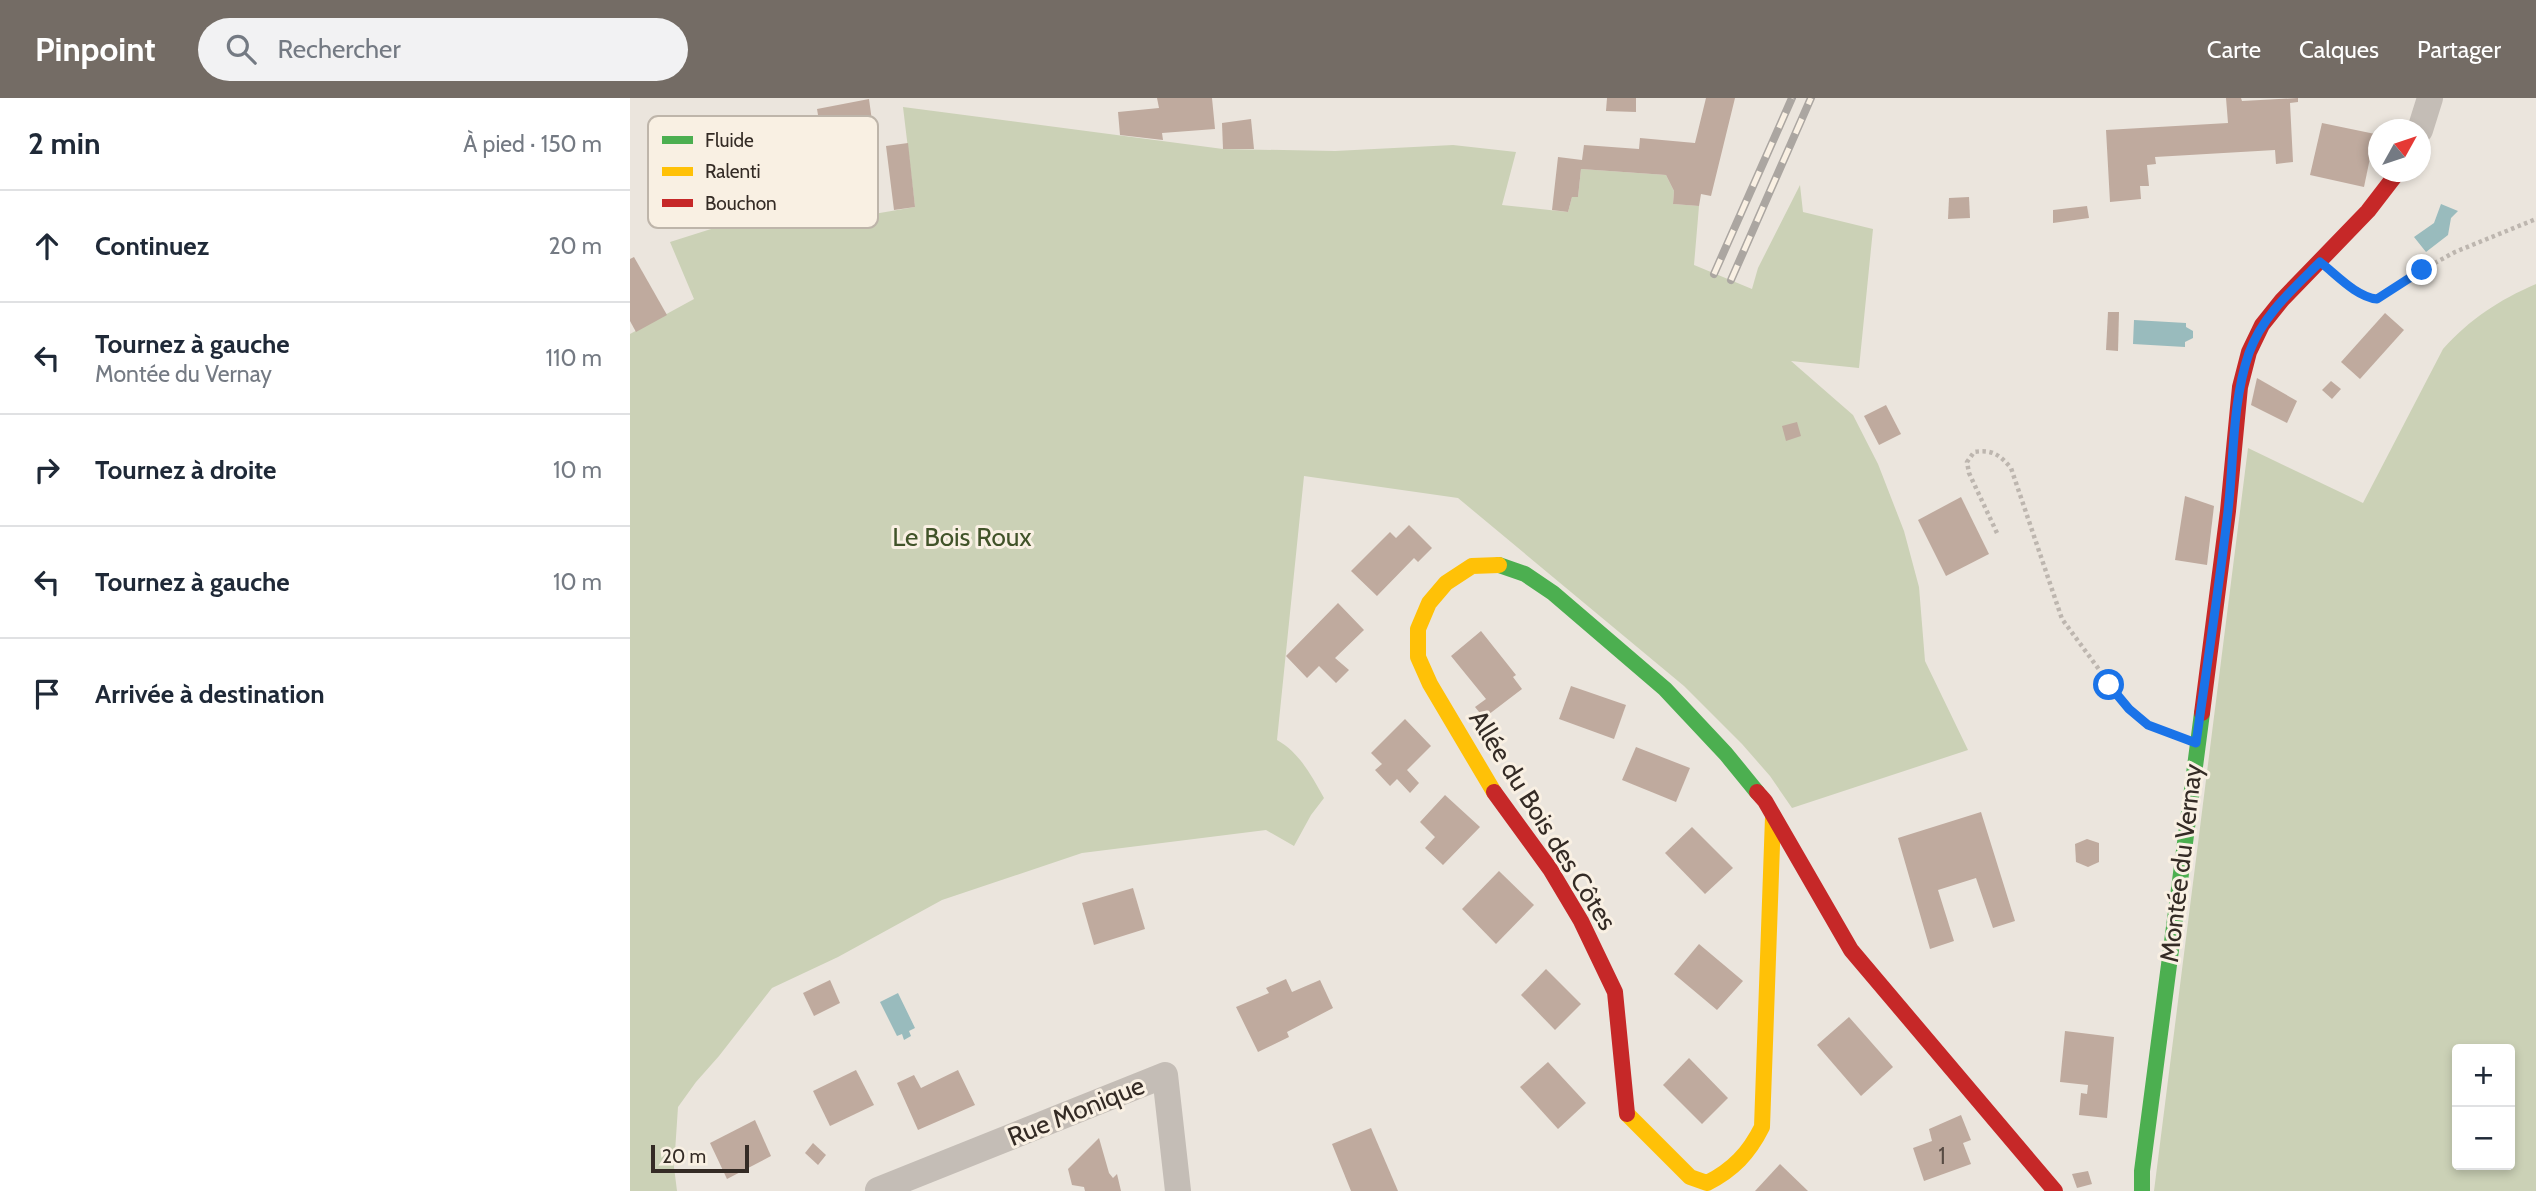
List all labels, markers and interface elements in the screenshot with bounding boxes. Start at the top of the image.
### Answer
search box [198,18,688,81]
text: Pinpoint [35,29,156,69]
icon: search [222,30,260,68]
text: Rechercher [278,33,401,65]
text: Carte [2207,35,2261,64]
text: Calques [2299,35,2379,64]
text: Partager [2417,35,2501,64]
legend [648,116,878,228]
north arrow [2368,119,2431,182]
text: 2 min [28,125,100,162]
text: Fluide [705,129,754,152]
text: À pied · 150 m [463,130,602,158]
text: Ralenti [705,160,761,183]
text: Bouchon [705,192,777,215]
icon: ahead [28,227,66,265]
text: Continuez [95,230,209,262]
text: 20 m [549,232,602,260]
route end [2406,254,2437,285]
text: Tournez à gauche [95,328,290,360]
icon: left [28,339,66,377]
text: 110 m [546,344,602,372]
text: Montée du Vernay [95,360,272,388]
icon: right [28,451,66,489]
text: Tournez à droite [95,454,277,486]
text: 10 m [553,456,602,484]
park label: Le Bois Roux [892,521,1032,553]
icon: left [28,563,66,601]
text: Tournez à gauche [95,566,290,598]
text: 10 m [553,568,602,596]
route start [2093,669,2124,700]
icon: arrive [28,675,66,713]
text: Arrivée à destination [95,678,325,710]
street label: Allée du Bois des Côtes [1462,704,1624,936]
street label: Montée du Vernay [2153,762,2209,964]
map controls [2452,1044,2515,1170]
button: + [2452,1044,2515,1107]
street label: Rue Monique [1003,1069,1149,1153]
button: − [2452,1107,2515,1170]
scale bar [651,1142,749,1174]
house number: 1 [1938,1142,1946,1170]
text: 20 m [662,1145,706,1168]

